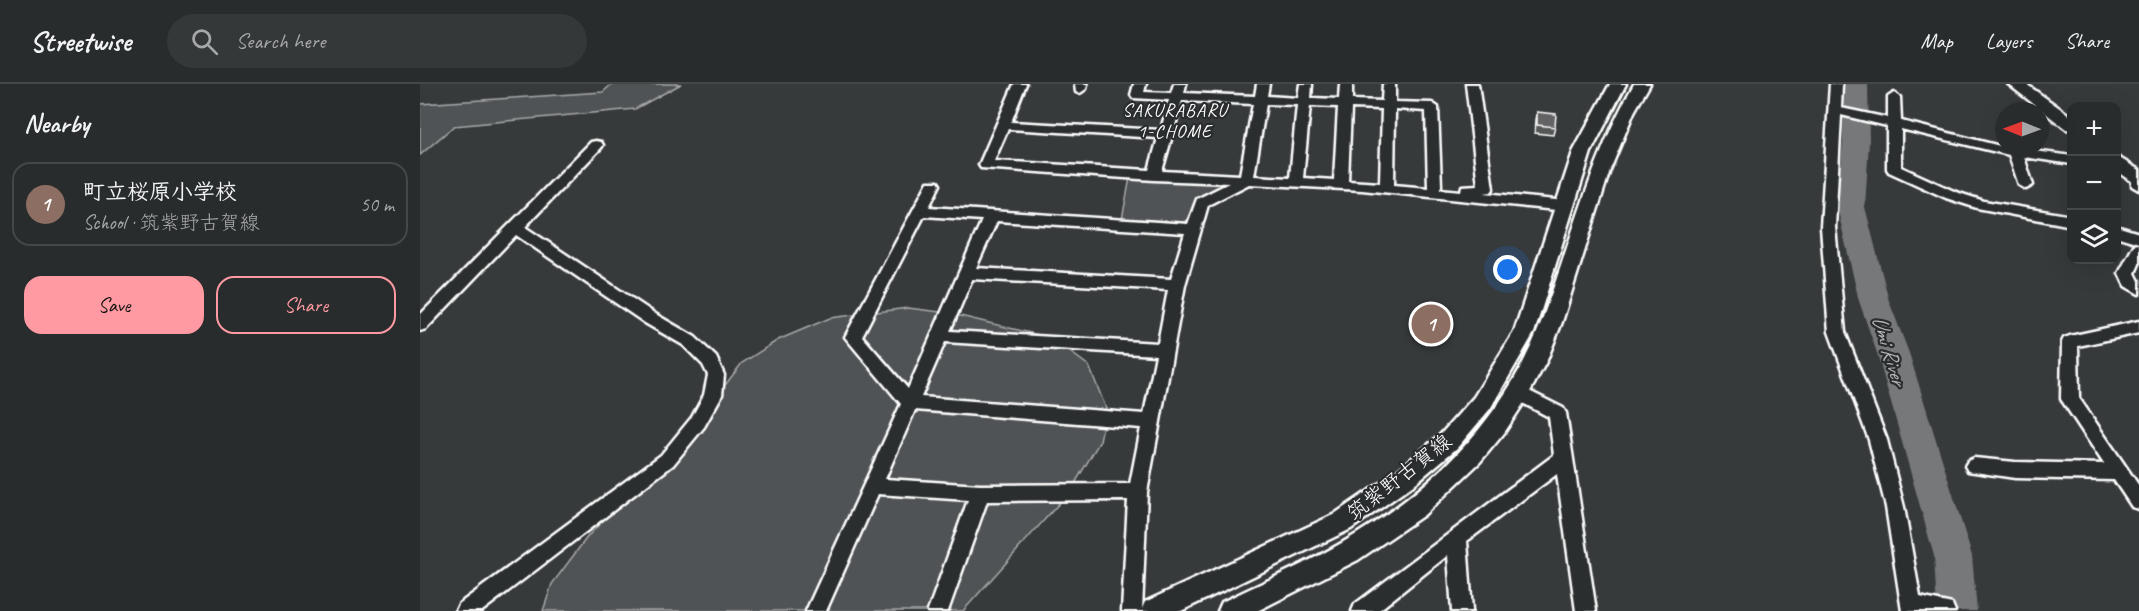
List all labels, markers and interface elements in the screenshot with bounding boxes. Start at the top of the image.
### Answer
search box [167,14,587,68]
text: Streetwise [30,24,131,59]
icon: search [188,25,221,58]
text: Search here [236,27,325,55]
text: Map [1920,28,1953,54]
text: Layers [1986,28,2032,54]
text: Share [2065,28,2109,54]
district label: SAKURABARU 1-CHOME [1122,99,1229,142]
north arrow [1995,102,2049,156]
map controls [2067,102,2121,264]
button: + [2067,102,2121,156]
text: Nearby [24,107,89,140]
button: − [2067,156,2121,210]
text: 町立桜原小学校 [83,178,237,206]
text: 1 [41,192,50,217]
text: 50 m [360,192,394,217]
text: School · 筑紫野古賀線 [83,210,259,235]
button: layers [2067,210,2121,264]
your location [1493,255,1522,284]
button: Save [24,276,204,334]
button: Share [216,276,396,334]
pin: 1 [1412,302,1450,346]
water label: Umi River [1865,312,1914,392]
street label: 筑紫野古賀線 [1341,428,1457,526]

